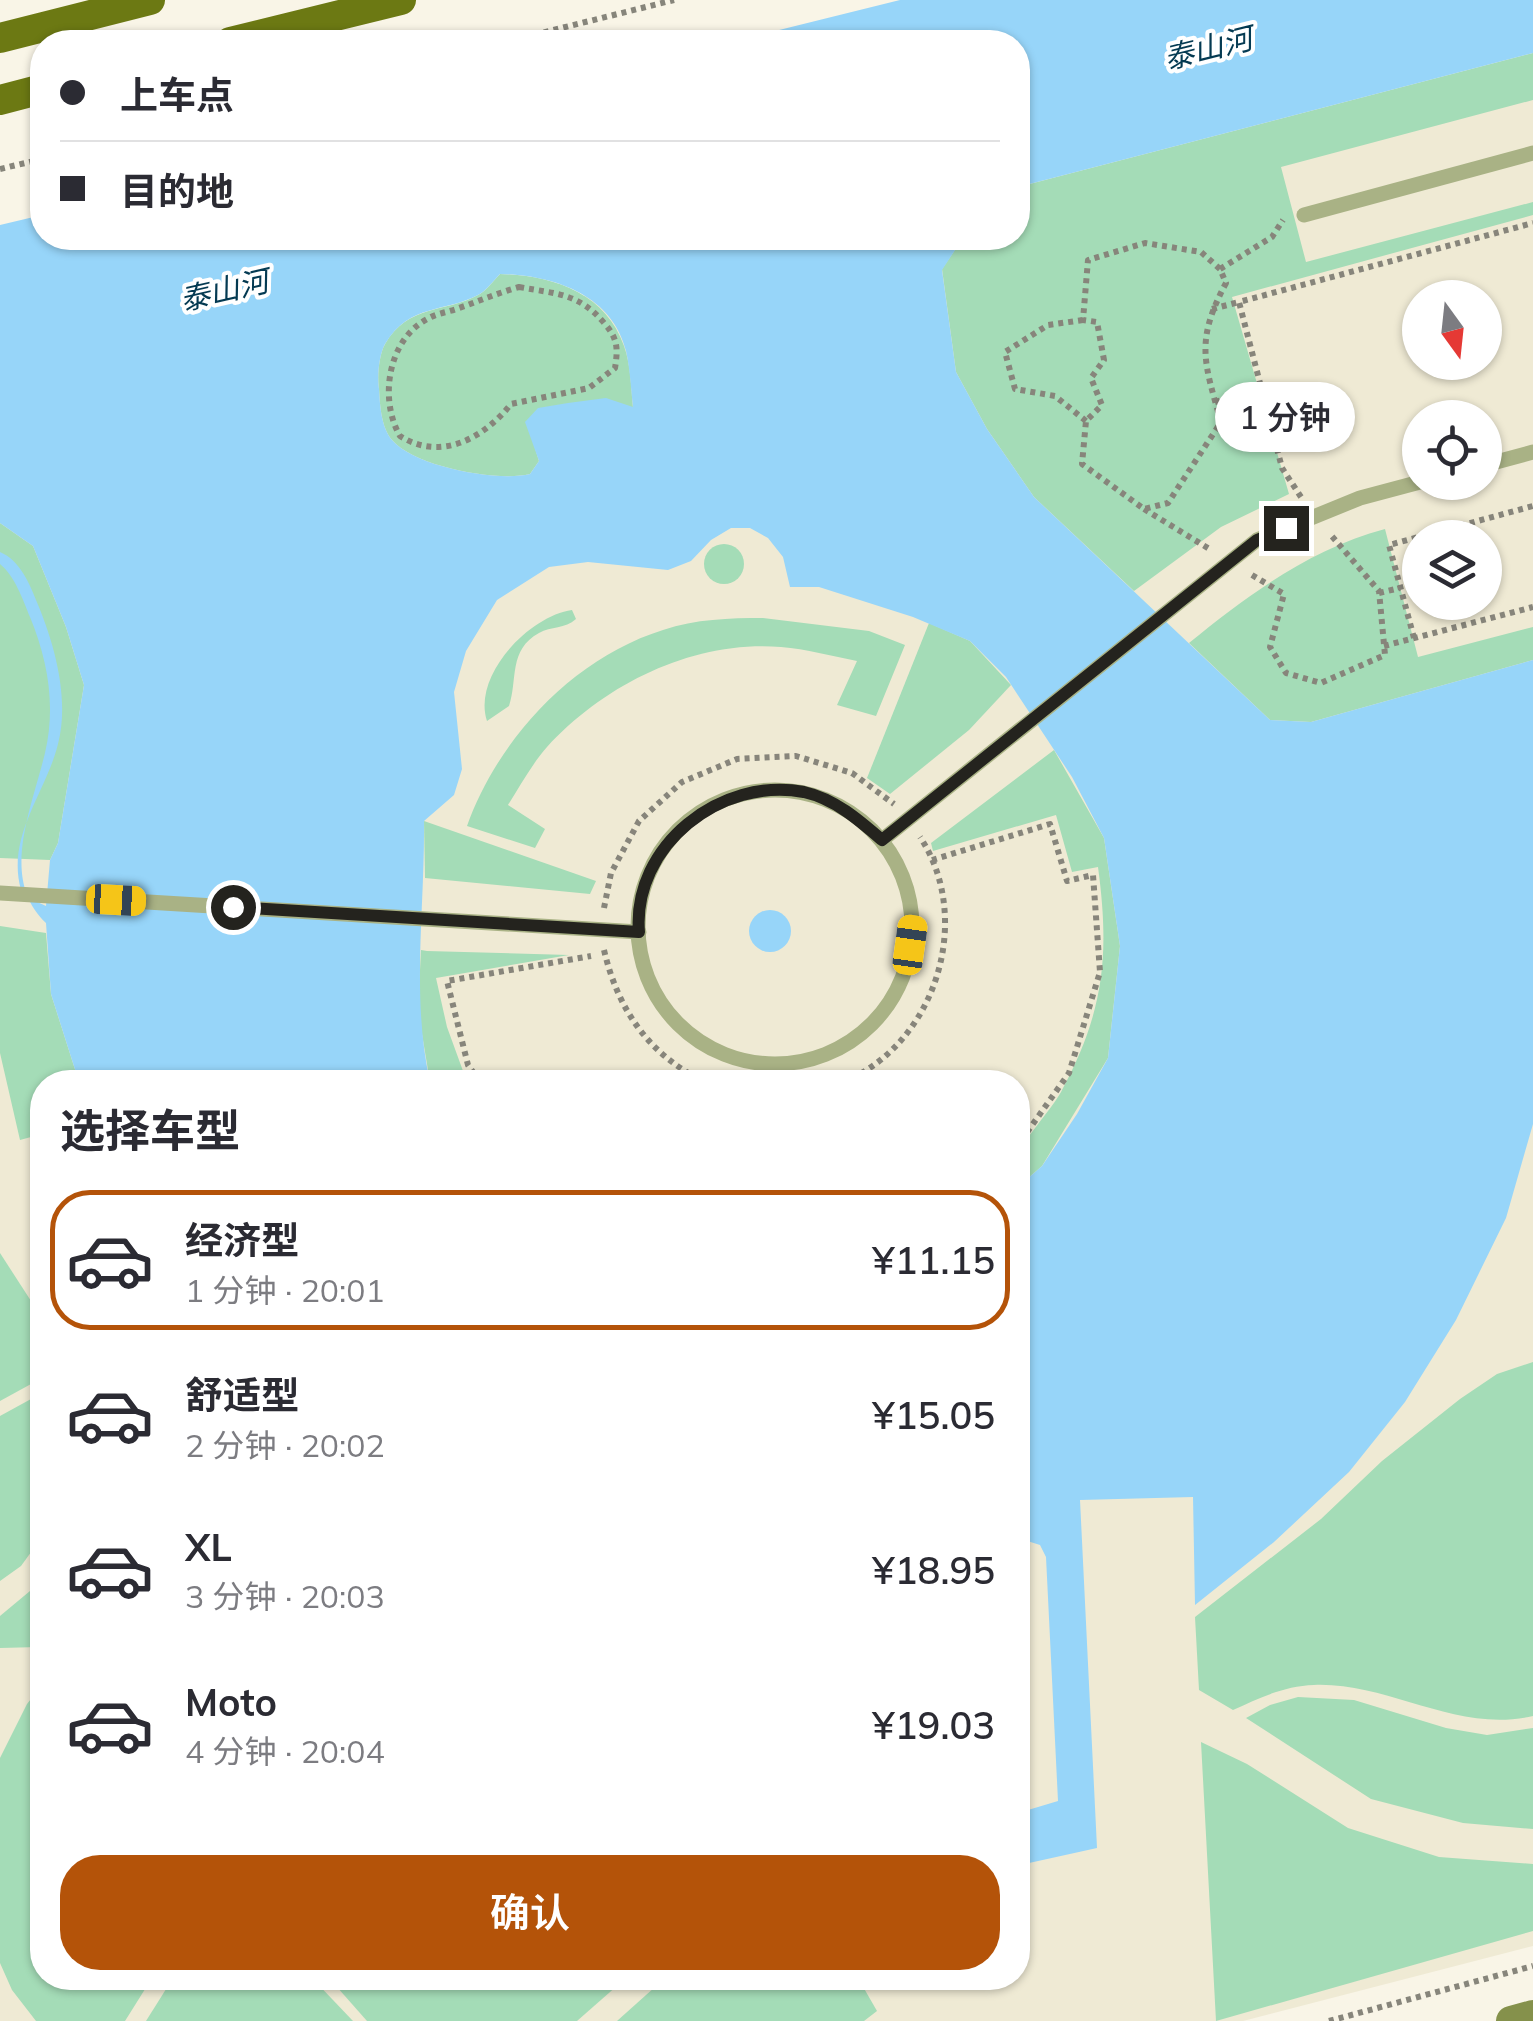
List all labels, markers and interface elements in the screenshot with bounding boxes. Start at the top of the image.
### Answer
water label: 泰山河 [1160,17,1261,77]
text: 上车点 [120,71,234,119]
text: 目的地 [120,167,234,215]
water label: 泰山河 [176,260,277,319]
north arrow [1402,280,1502,380]
map controls [1402,280,1502,620]
callout: 1 分钟 [1216,383,1356,453]
text: 1 分钟 [1239,397,1331,437]
button: locate [1402,400,1502,500]
route end [1264,506,1309,551]
button: layers [1402,520,1502,620]
car [85,883,147,917]
route start [211,885,256,930]
car [891,913,929,977]
text: 选择车型 [60,1102,240,1158]
icon: car [65,1215,155,1305]
text: 经济型 [185,1216,299,1264]
text: ¥11.15 [872,1236,995,1284]
text: 1 分钟 · 20:01 [185,1270,385,1310]
icon: car [65,1370,155,1460]
text: 舒适型 [185,1371,299,1419]
text: ¥15.05 [872,1391,995,1439]
text: 2 分钟 · 20:02 [185,1425,385,1465]
text: XL [185,1523,232,1571]
icon: car [65,1525,155,1615]
text: ¥18.95 [872,1546,995,1594]
text: 3 分钟 · 20:03 [185,1576,385,1616]
text: Moto [185,1678,277,1726]
icon: car [65,1680,155,1770]
text: ¥19.03 [872,1701,995,1749]
text: 4 分钟 · 20:04 [185,1731,385,1771]
button: 确认 [60,1855,1000,1970]

